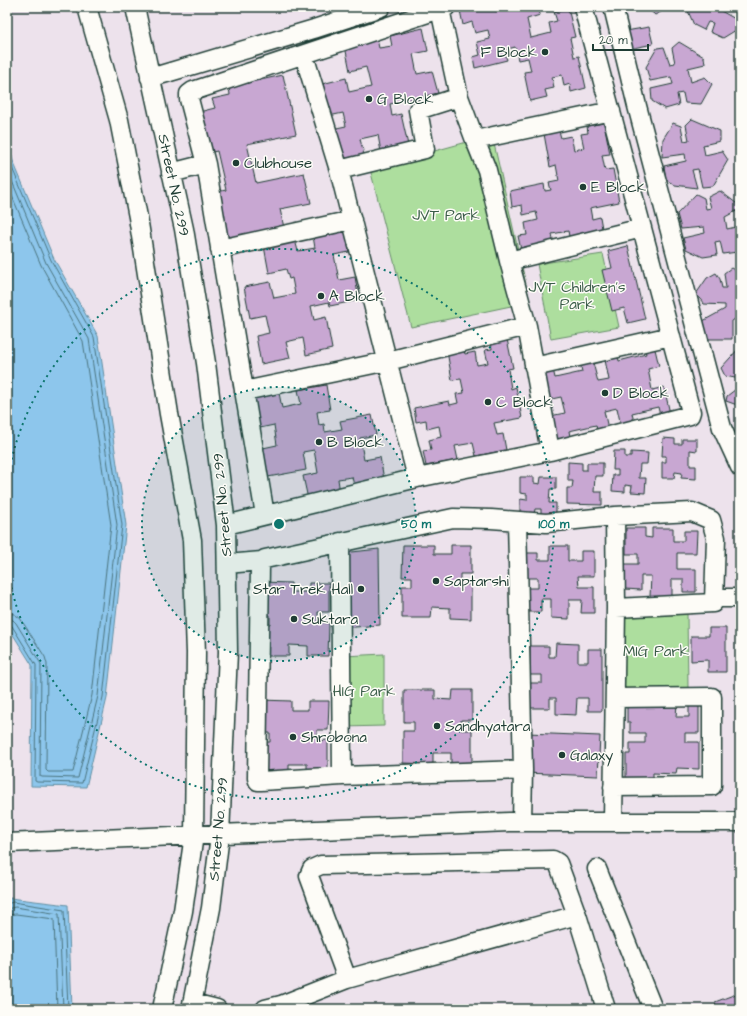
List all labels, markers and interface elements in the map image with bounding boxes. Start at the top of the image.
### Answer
scale bar [593,26,648,52]
text: 20 m [599,32,628,49]
place label: F Block [480,42,537,63]
marker: F Block [540,47,550,57]
place label: G Block [377,89,434,110]
marker: G Block [364,94,374,104]
street label: Street No. 299 [152,132,195,238]
place label: Clubhouse [244,153,312,174]
marker: Clubhouse [231,158,241,168]
place label: E Block [591,177,646,198]
marker: E Block [578,182,588,192]
park label: JVT Park [412,205,480,226]
park label: JVT Children's Park [529,277,626,315]
place label: A Block [329,286,385,307]
marker: A Block [316,291,326,301]
place label: D Block [613,383,669,404]
marker: D Block [600,388,610,398]
place label: C Block [496,392,553,413]
marker: C Block [483,397,493,407]
place label: B Block [327,432,384,453]
marker: B Block [314,437,324,447]
street label: Street No. 299 [208,452,237,558]
text: 50 m [401,516,432,533]
text: 100 m [539,516,570,533]
centre of rings [272,517,286,531]
place label: Saptarshi [444,571,510,592]
marker: Saptarshi [431,576,441,586]
place label: Star Trek Hall [253,579,353,600]
marker: Star Trek Hall [356,584,366,594]
place label: Suktara [302,609,358,630]
marker: Suktara [289,614,299,624]
park label: MIG Park [623,641,689,662]
park label: HIG Park [333,681,395,702]
place label: Sandhyatara [445,716,531,738]
marker: Sandhyatara [432,721,442,731]
place label: Shrobona [301,727,367,748]
marker: Shrobona [288,732,298,742]
place label: Galaxy [570,745,613,767]
marker: Galaxy [557,750,567,760]
street label: Street No. 299 [204,776,233,882]

